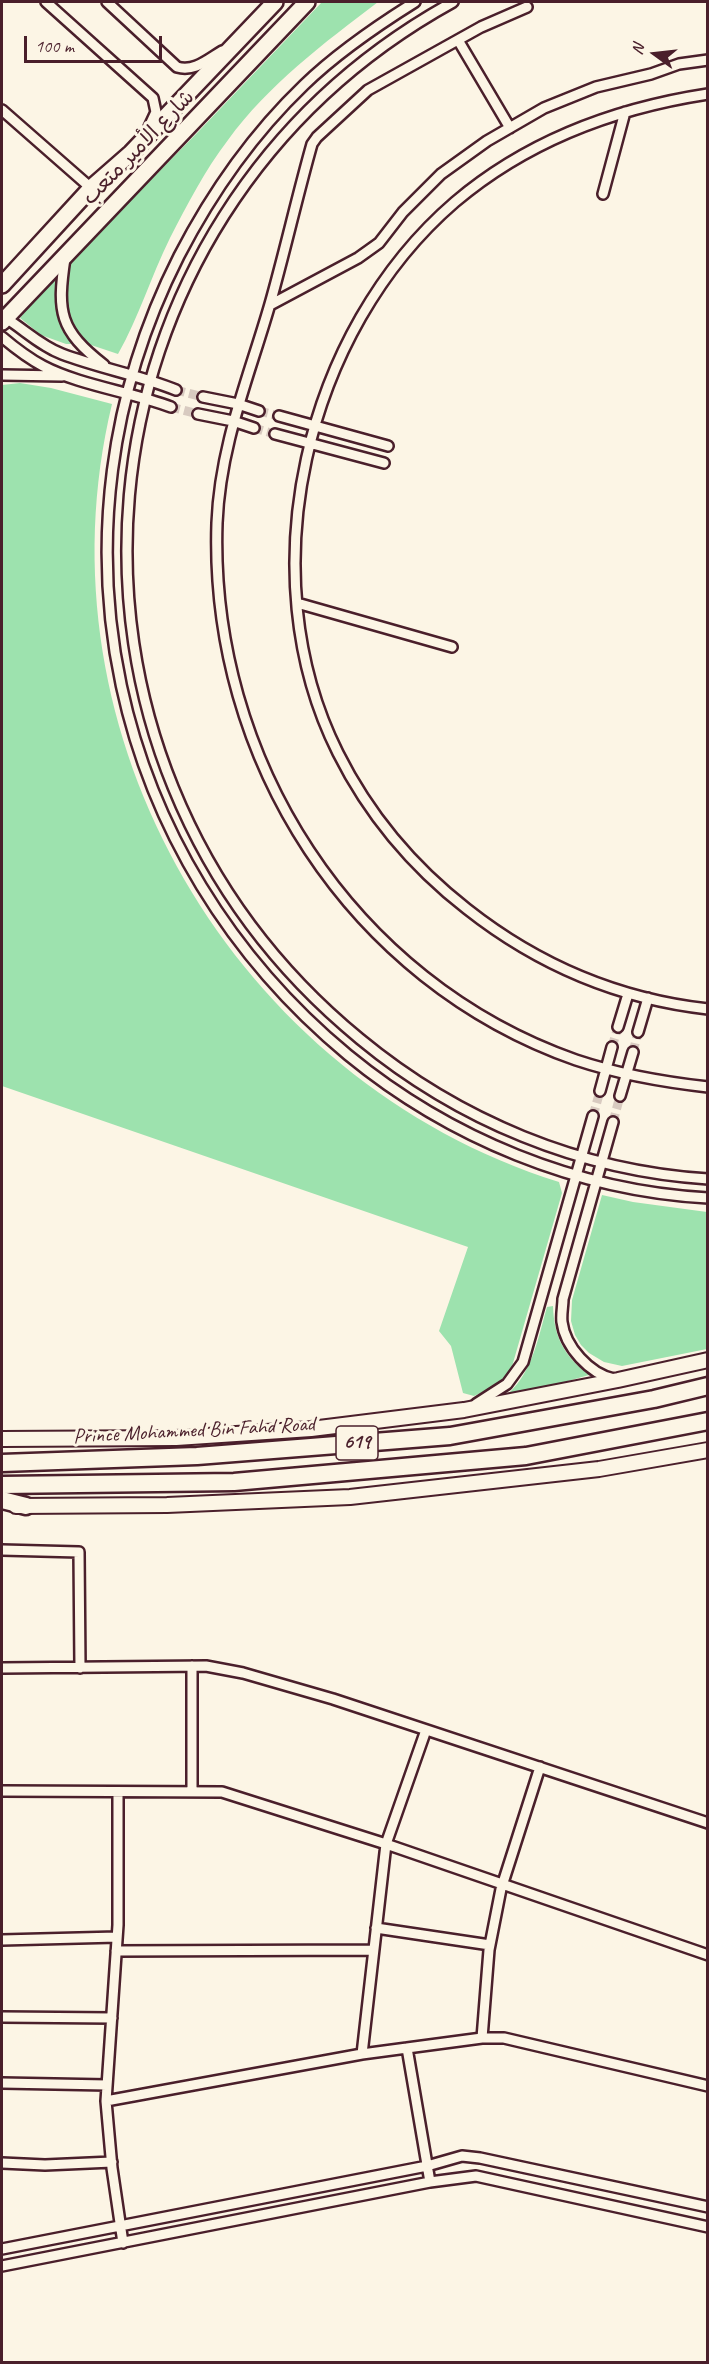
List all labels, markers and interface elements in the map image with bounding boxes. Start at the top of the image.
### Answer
scale bar [27,24,165,62]
north arrow [625,24,685,84]
text: 100 m [35,35,74,57]
text: N [627,42,649,57]
street label: شارع الأمير متعب [78,85,200,211]
street label: Prince Mohammed Bin Fahd Road [73,1412,315,1450]
road number: 619 [336,1426,378,1460]

